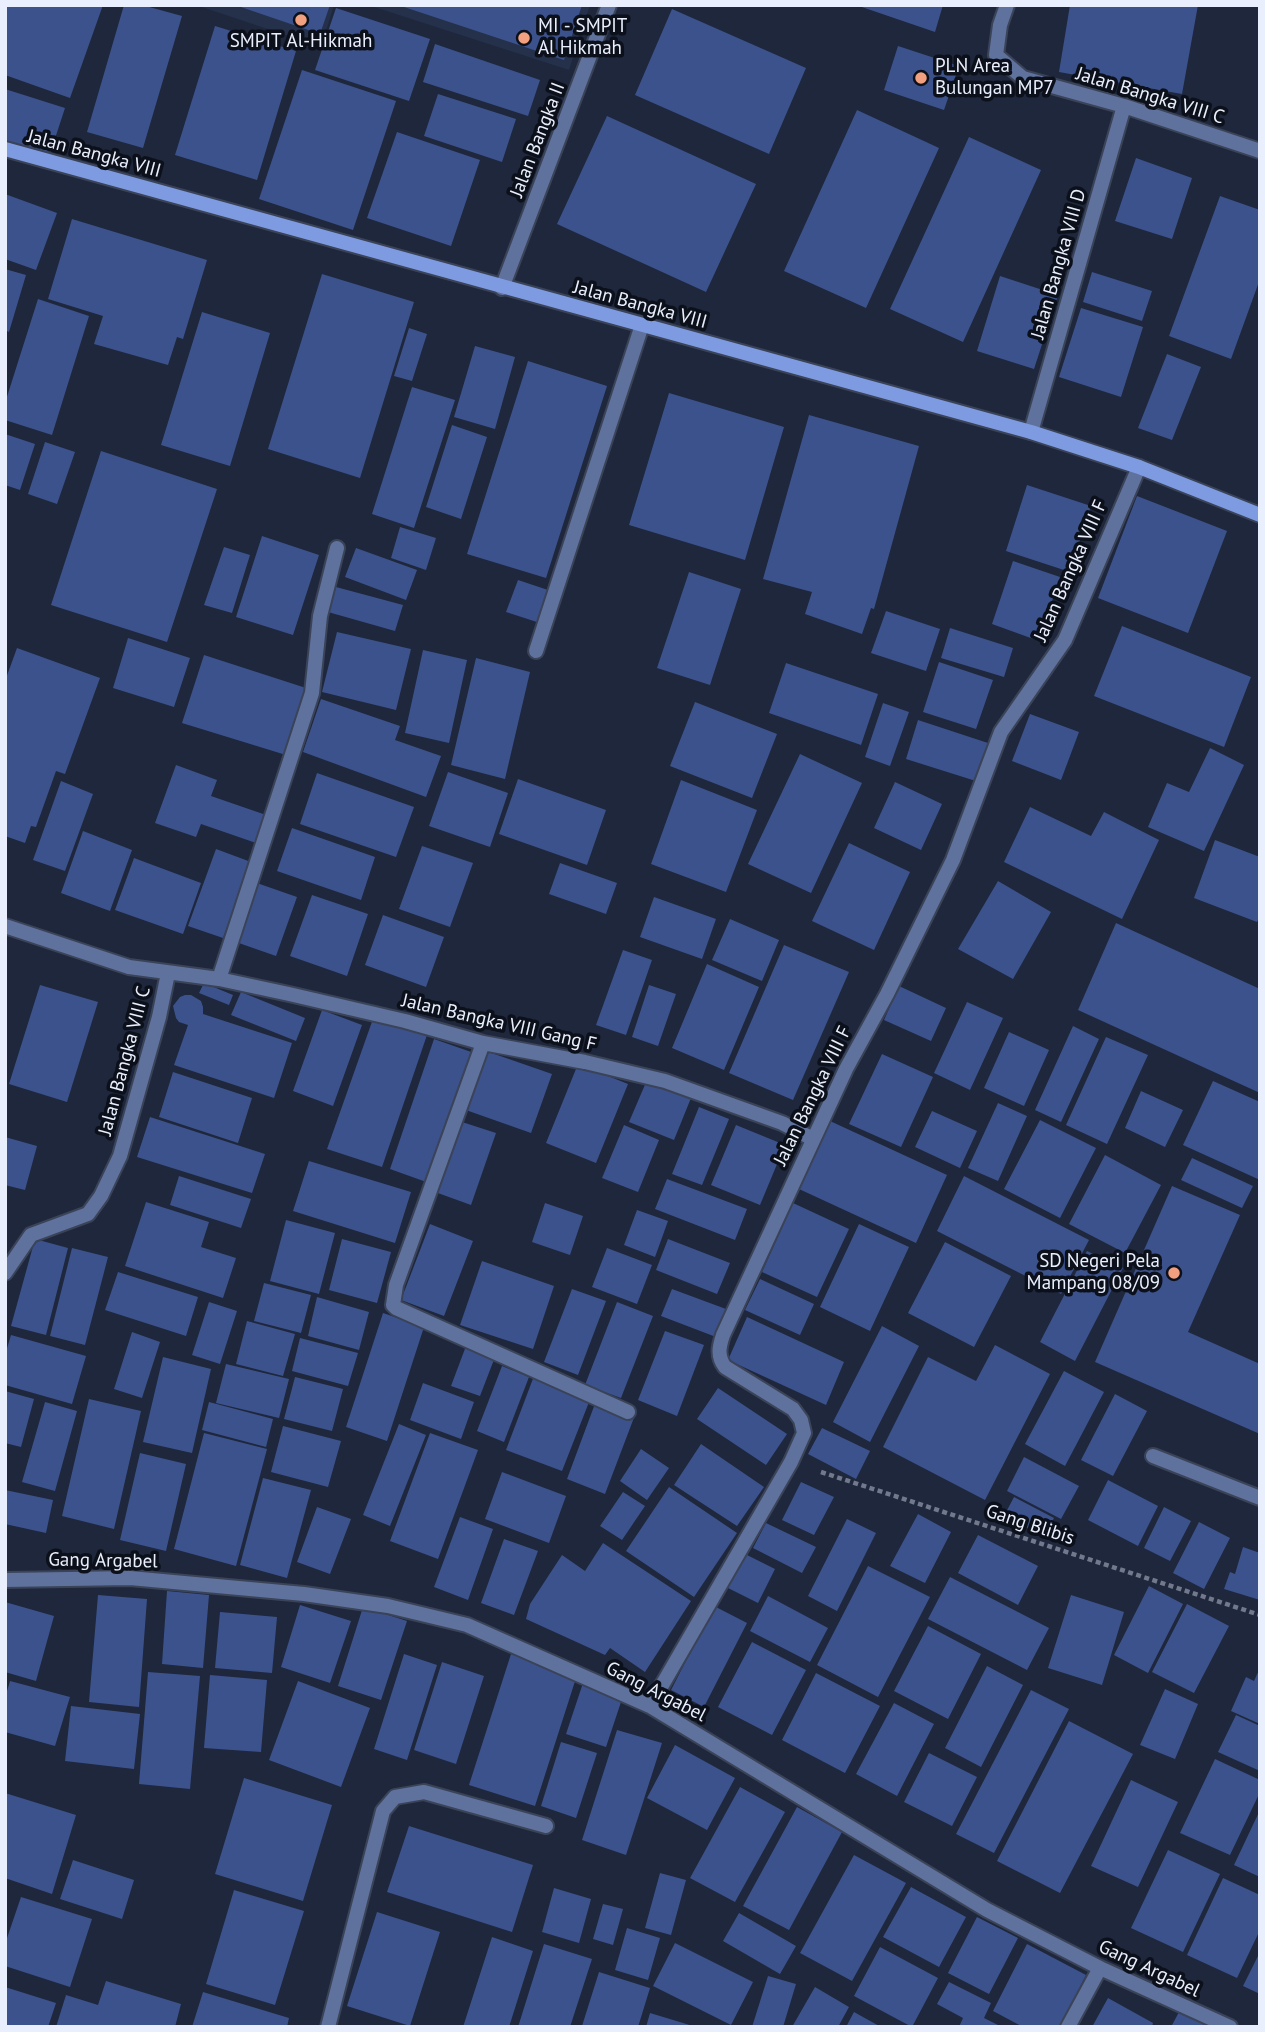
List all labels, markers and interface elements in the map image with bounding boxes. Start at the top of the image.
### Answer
marker: SMPIT Al-Hikmah [293,12,309,28]
place label: MI - SMPIT Al Hikmah [538,16,627,60]
marker: MI - SMPIT Al Hikmah [516,30,532,46]
place label: SMPIT Al-Hikmah [230,31,372,53]
place label: PLN Area Bulungan MP7 [935,56,1054,100]
street label: Jalan Bangka VIII C [1073,63,1227,129]
marker: PLN Area Bulungan MP7 [913,70,929,86]
street label: Jalan Bangka II [506,79,570,201]
street label: Jalan Bangka VIII [25,125,163,183]
street label: Jalan Bangka VIII D [1027,186,1091,342]
street label: Jalan Bangka VIII [571,276,709,334]
street label: Jalan Bangka VIII F [1030,497,1112,645]
street label: Jalan Bangka VIII C [94,984,156,1138]
street label: Jalan Bangka VIII Gang F [399,989,599,1057]
street label: Jalan Bangka VIII F [769,1023,857,1169]
place label: SD Negeri Pela Mampang 08/09 [1027,1251,1160,1295]
marker: SD Negeri Pela Mampang 08/09 [1166,1265,1182,1281]
street label: Gang Blibis [983,1500,1077,1550]
street label: Gang Argabel [48,1549,158,1573]
street label: Gang Argabel [602,1657,710,1727]
street label: Gang Argabel [1095,1936,1203,2002]

